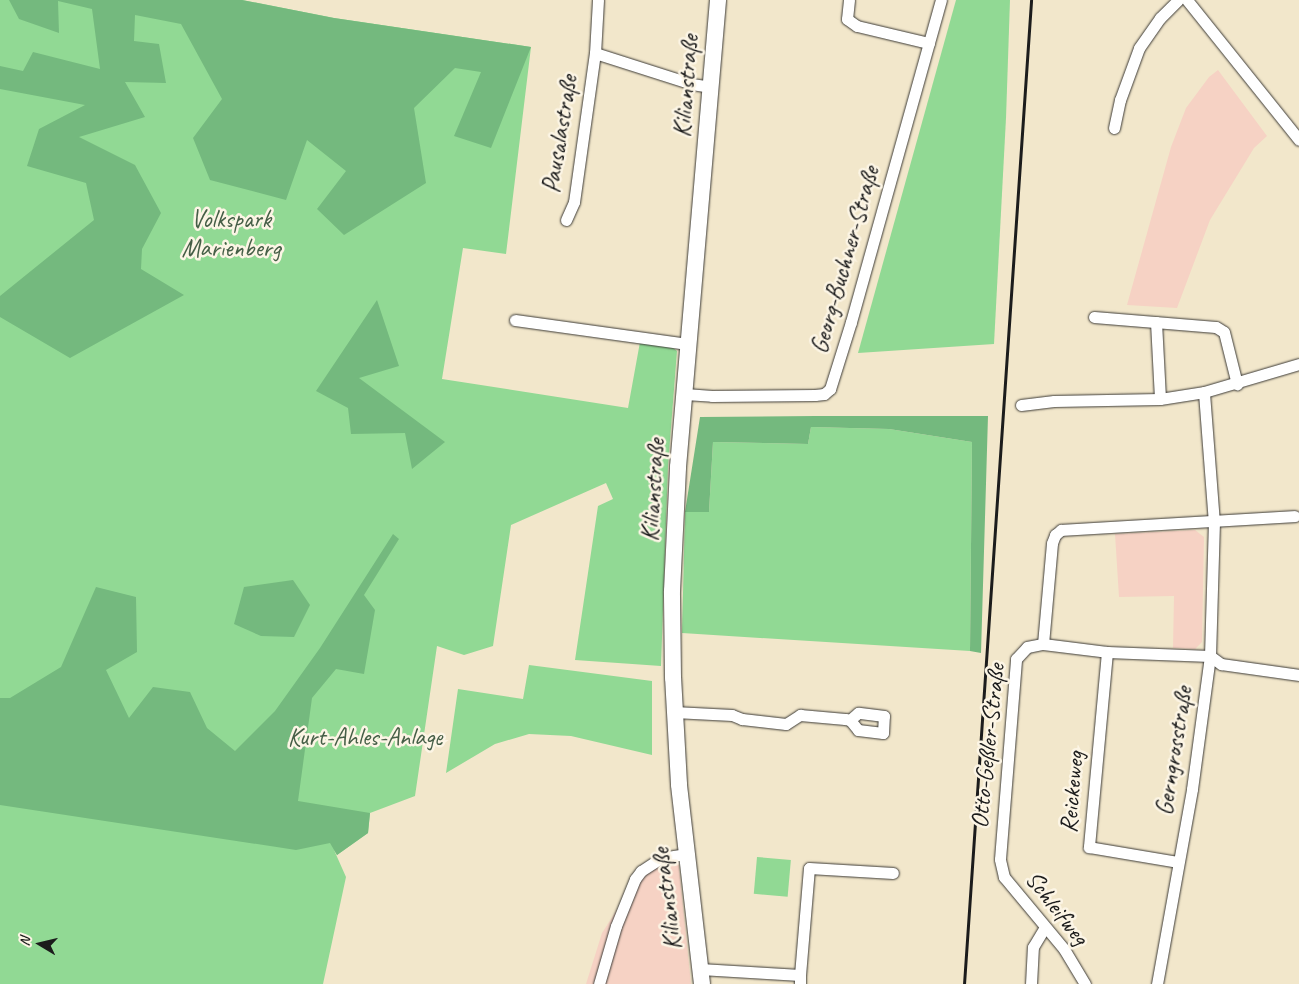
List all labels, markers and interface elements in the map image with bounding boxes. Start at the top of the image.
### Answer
street label: Kilianstraße [667,34,705,138]
street label: Pausalastraße [536,73,584,195]
street label: Georg-Buchner-Straße [804,163,886,357]
park label: Volkspark Marienberg [182,205,280,264]
street label: Kilianstraße [634,438,672,542]
street label: Otto-Geßler-Straße [964,662,1012,830]
street label: Gerngrosstraße [1149,685,1199,817]
park label: Kurt-Ahles-Anlage [288,722,442,752]
street label: Reickeweg [1053,750,1091,834]
street label: Kilianstraße [646,846,688,952]
street label: Schleifweg [1019,865,1095,951]
north arrow [15,919,65,969]
text: N [16,936,34,947]

